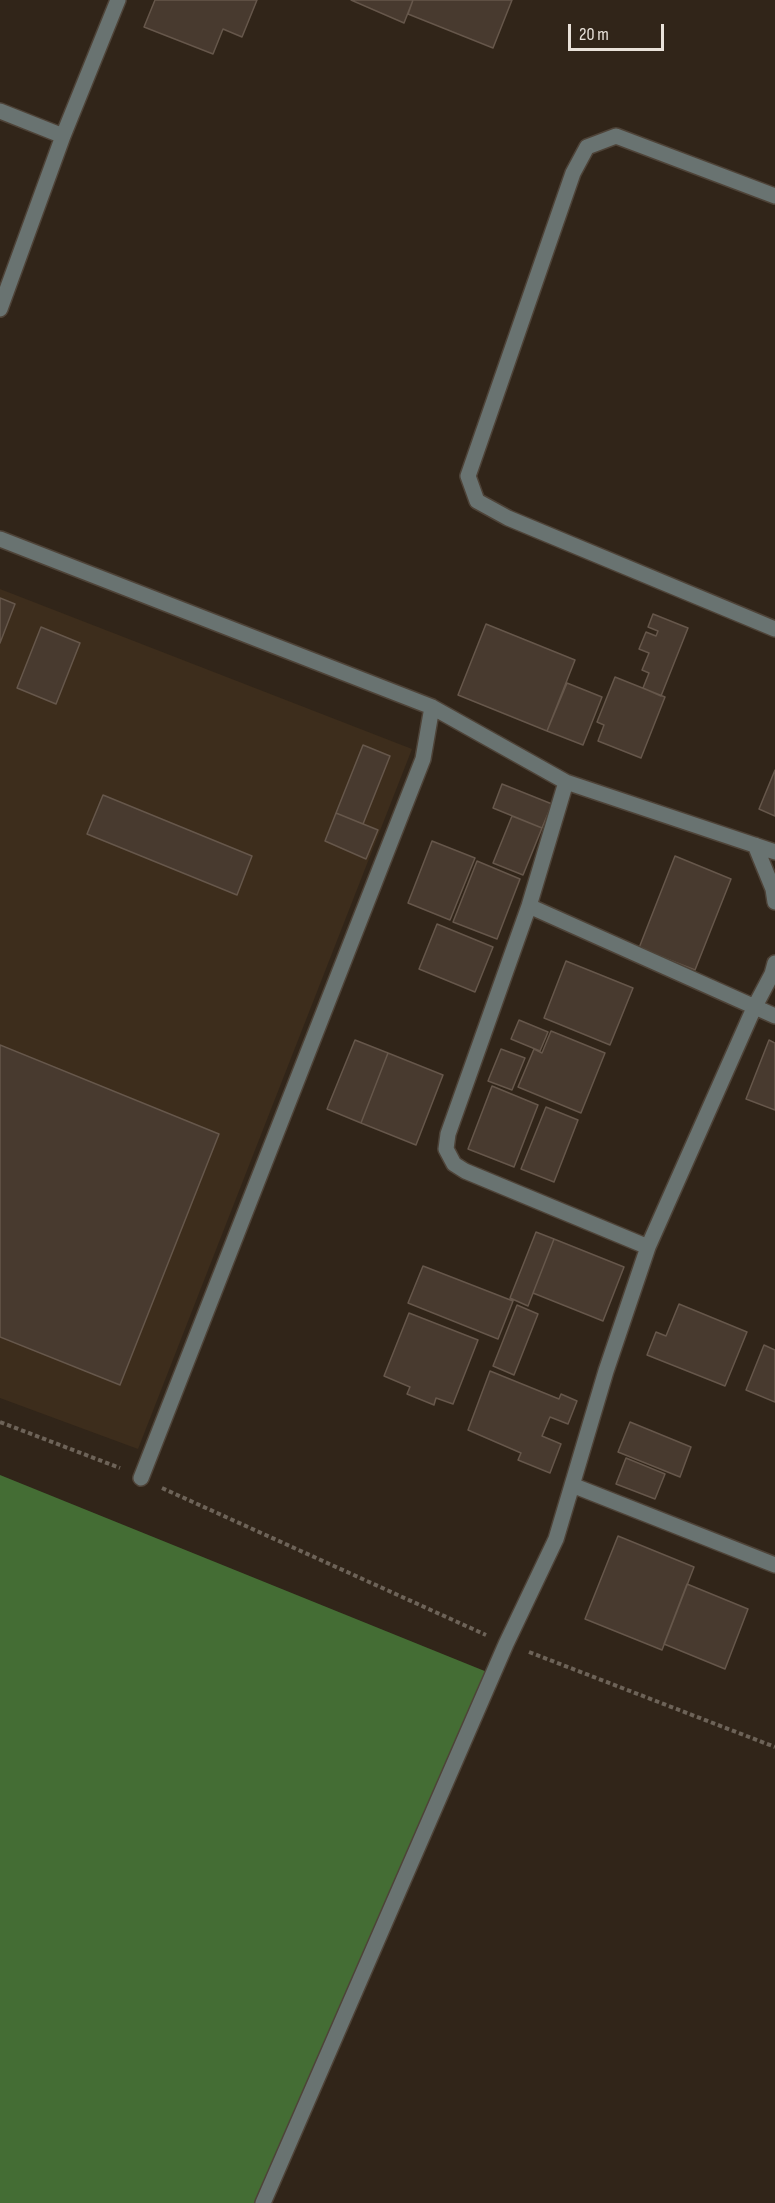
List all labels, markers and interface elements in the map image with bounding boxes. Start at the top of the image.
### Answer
scale bar [571,12,667,50]
text: 20 m [579,24,609,45]

